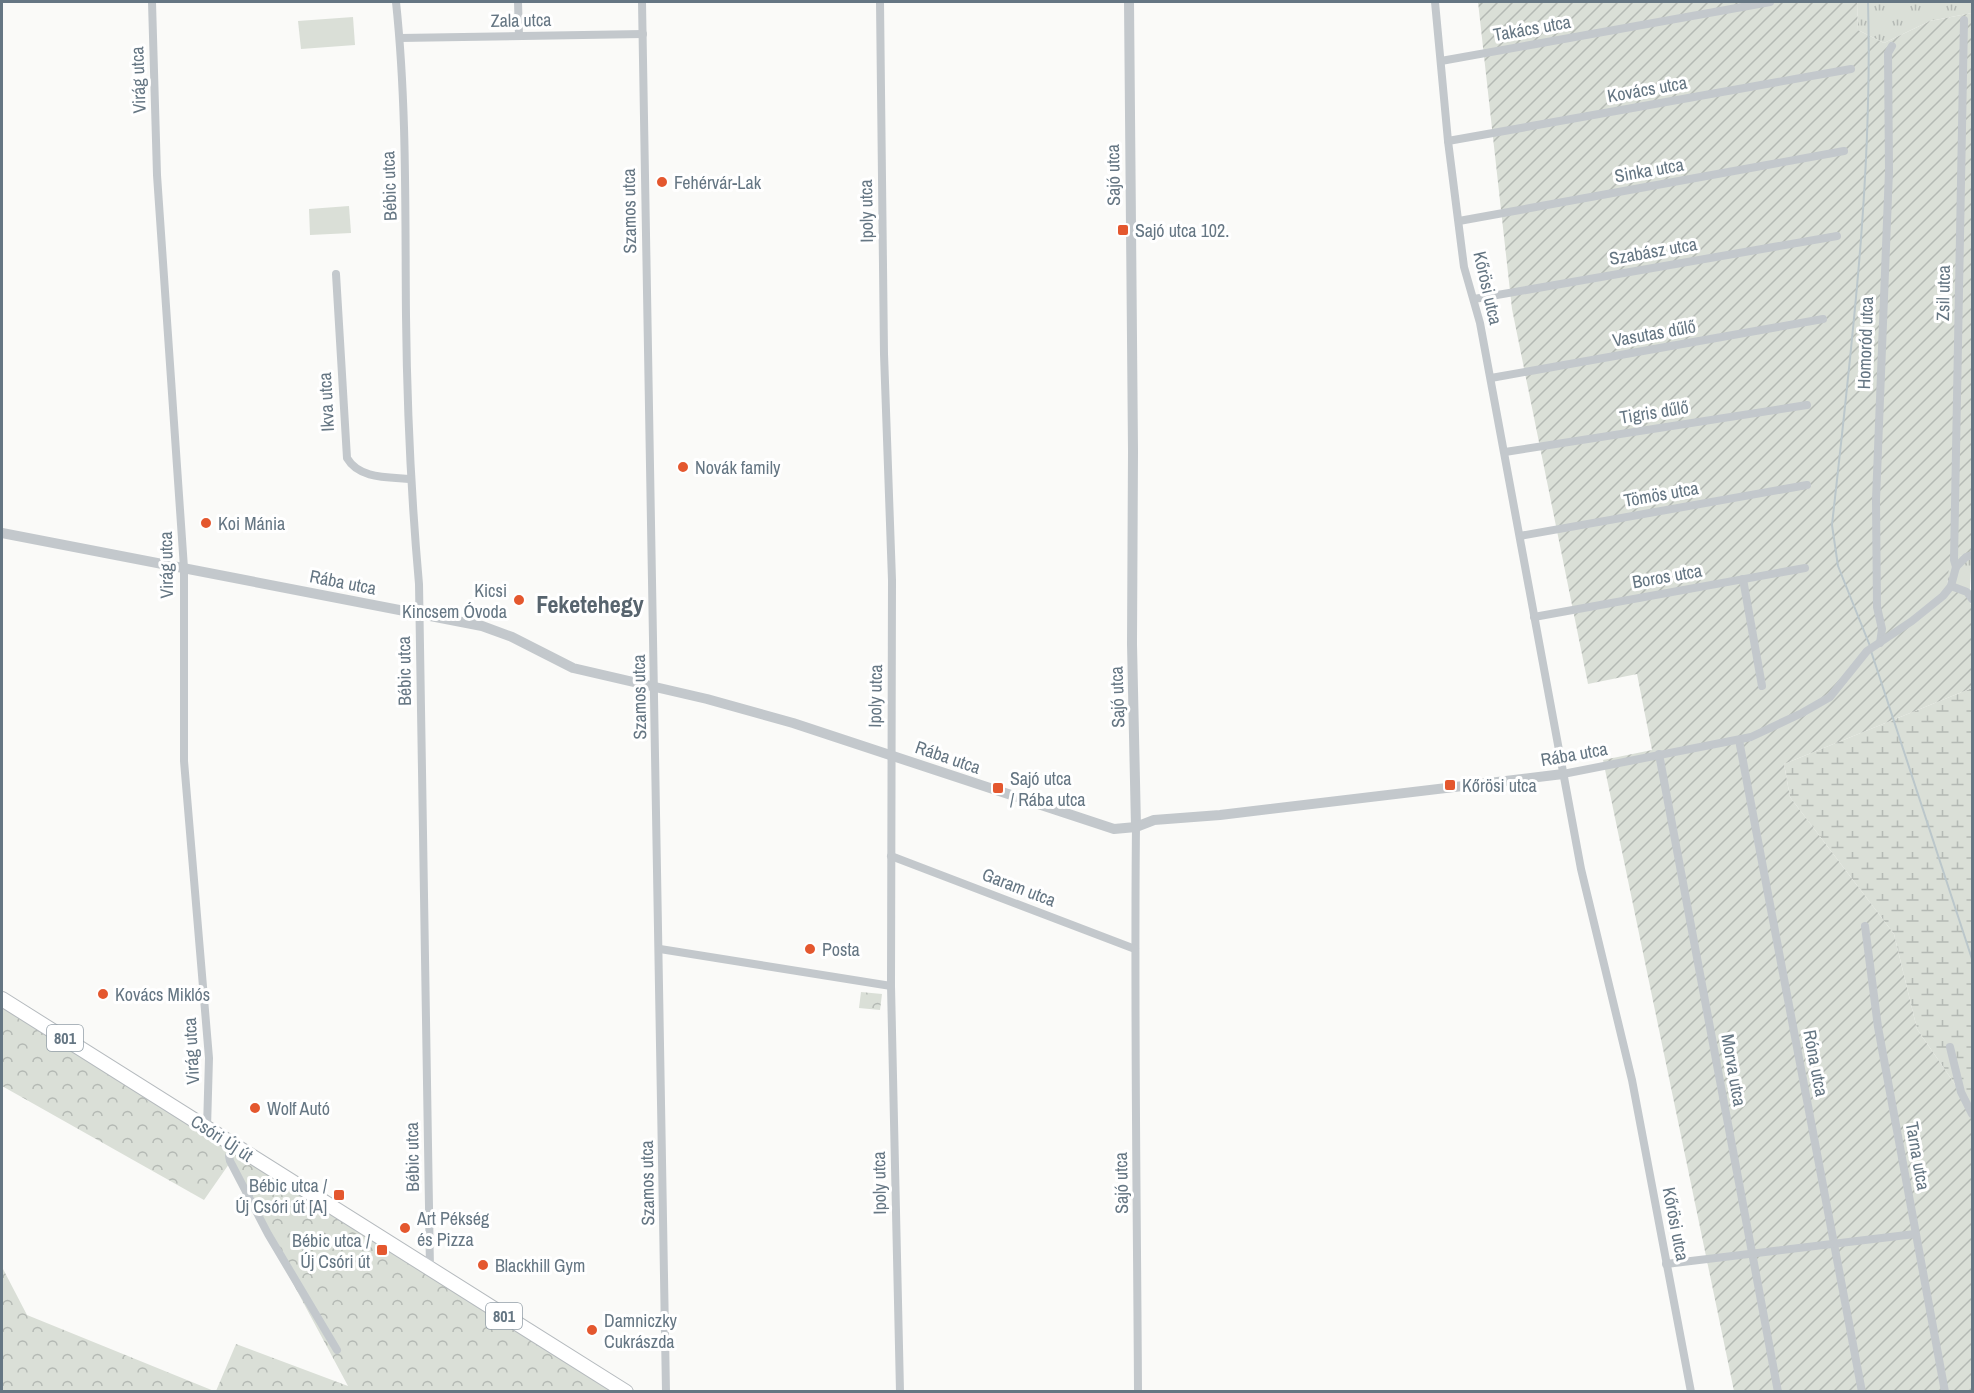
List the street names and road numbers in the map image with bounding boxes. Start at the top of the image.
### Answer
street label: Zala utca [490,7,552,33]
street label: Takács utca [1491,9,1573,47]
street label: Virág utca [124,46,152,114]
street label: Kovács utca [1605,70,1689,108]
street label: Sajó utca [1100,144,1126,206]
street label: Bébic utca [375,151,403,221]
street label: Sinka utca [1612,152,1686,188]
street label: Szamos utca [616,168,642,254]
street label: Ipoly utca [853,179,879,243]
street label: Szabász utca [1607,231,1699,271]
street label: Kőrösi utca [1467,249,1509,327]
street label: Zsil utca [1930,265,1956,321]
street label: Homoród utca [1851,296,1879,390]
street label: Vasutas dűlő [1610,313,1698,353]
street label: Ikva utca [312,372,340,432]
street label: Tigris dűlő [1618,394,1690,430]
street label: Tömös utca [1622,475,1700,513]
street label: Virág utca [153,531,179,599]
street label: Boros utca [1630,558,1704,594]
street label: Rába utca [308,563,378,601]
street label: Bébic utca [391,636,417,706]
street label: Szamos utca [626,654,652,740]
street label: Ipoly utca [862,664,888,728]
street label: Sajó utca [1103,666,1131,728]
street label: Rába utca [912,734,984,780]
street label: Rába utca [1539,736,1609,772]
street label: Garam utca [979,862,1059,912]
street label: Virág utca [177,1017,205,1085]
road number: 801 [47,1025,83,1051]
street label: Róna utca [1797,1028,1835,1098]
street label: Morva utca [1715,1032,1753,1108]
street label: Csóri Új út [186,1109,258,1167]
street label: Tarna utca [1900,1120,1936,1192]
street label: Bébic utca [399,1122,425,1192]
street label: Szamos utca [634,1140,660,1226]
street label: Ipoly utca [866,1151,892,1215]
street label: Sajó utca [1108,1152,1134,1214]
street label: Kőrösi utca [1657,1185,1695,1263]
road number: 801 [486,1303,522,1329]

